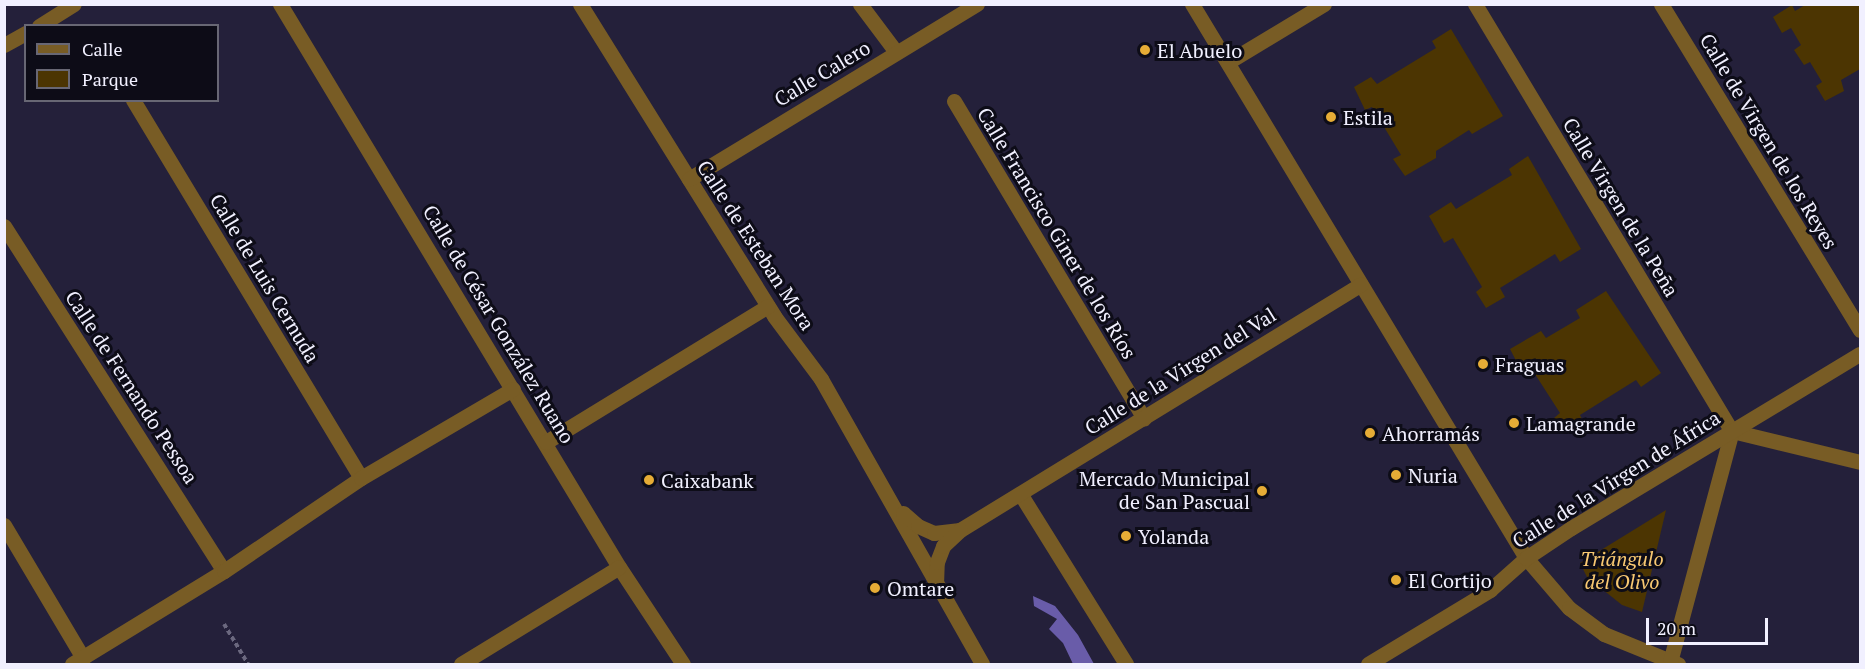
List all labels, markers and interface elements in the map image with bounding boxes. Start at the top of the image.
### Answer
legend [24,24,219,102]
street label: Calle de Virgen de los Reyes [1695,29,1843,253]
street label: Calle Calero [770,35,874,111]
text: Calle [82,37,123,61]
place label: El Abuelo [1157,38,1243,62]
marker: El Abuelo [1138,43,1152,57]
text: Parque [82,67,138,91]
street label: Calle Francisco Giner de los Ríos [972,103,1142,363]
place label: Estila [1343,105,1393,129]
marker: Estila [1324,110,1338,124]
street label: Calle Virgen de la Peña [1558,113,1684,301]
street label: Calle de Esteban Mora [692,156,820,334]
street label: Calle de Luis Cernuda [205,189,325,367]
street label: Calle de César González Ruano [418,200,580,448]
street label: Calle de Fernando Pessoa [61,286,203,488]
street label: Calle de la Virgen del Val [1080,302,1280,440]
place label: Fraguas [1495,352,1564,376]
marker: Fraguas [1476,357,1490,371]
street label: Calle de la Virgen de África [1507,405,1725,553]
place label: Lamagrande [1526,411,1636,435]
marker: Lamagrande [1507,416,1521,430]
place label: Ahorramás [1382,421,1480,445]
marker: Ahorramás [1363,426,1377,440]
place label: Nuria [1408,463,1458,487]
place label: Mercado Municipal de San Pascual [1079,467,1250,514]
place label: Caixabank [661,468,754,492]
marker: Nuria [1389,468,1403,482]
marker: Caixabank [642,473,656,487]
marker: Mercado Municipal de San Pascual [1255,484,1269,498]
place label: Yolanda [1138,524,1209,548]
marker: Yolanda [1119,529,1133,543]
park label: Triángulo del Olivo [1580,546,1664,593]
place label: El Cortijo [1408,568,1492,592]
marker: El Cortijo [1389,573,1403,587]
place label: Omtare [887,576,954,600]
marker: Omtare [868,581,882,595]
scale bar [1649,606,1770,644]
text: 20 m [1657,616,1696,640]

